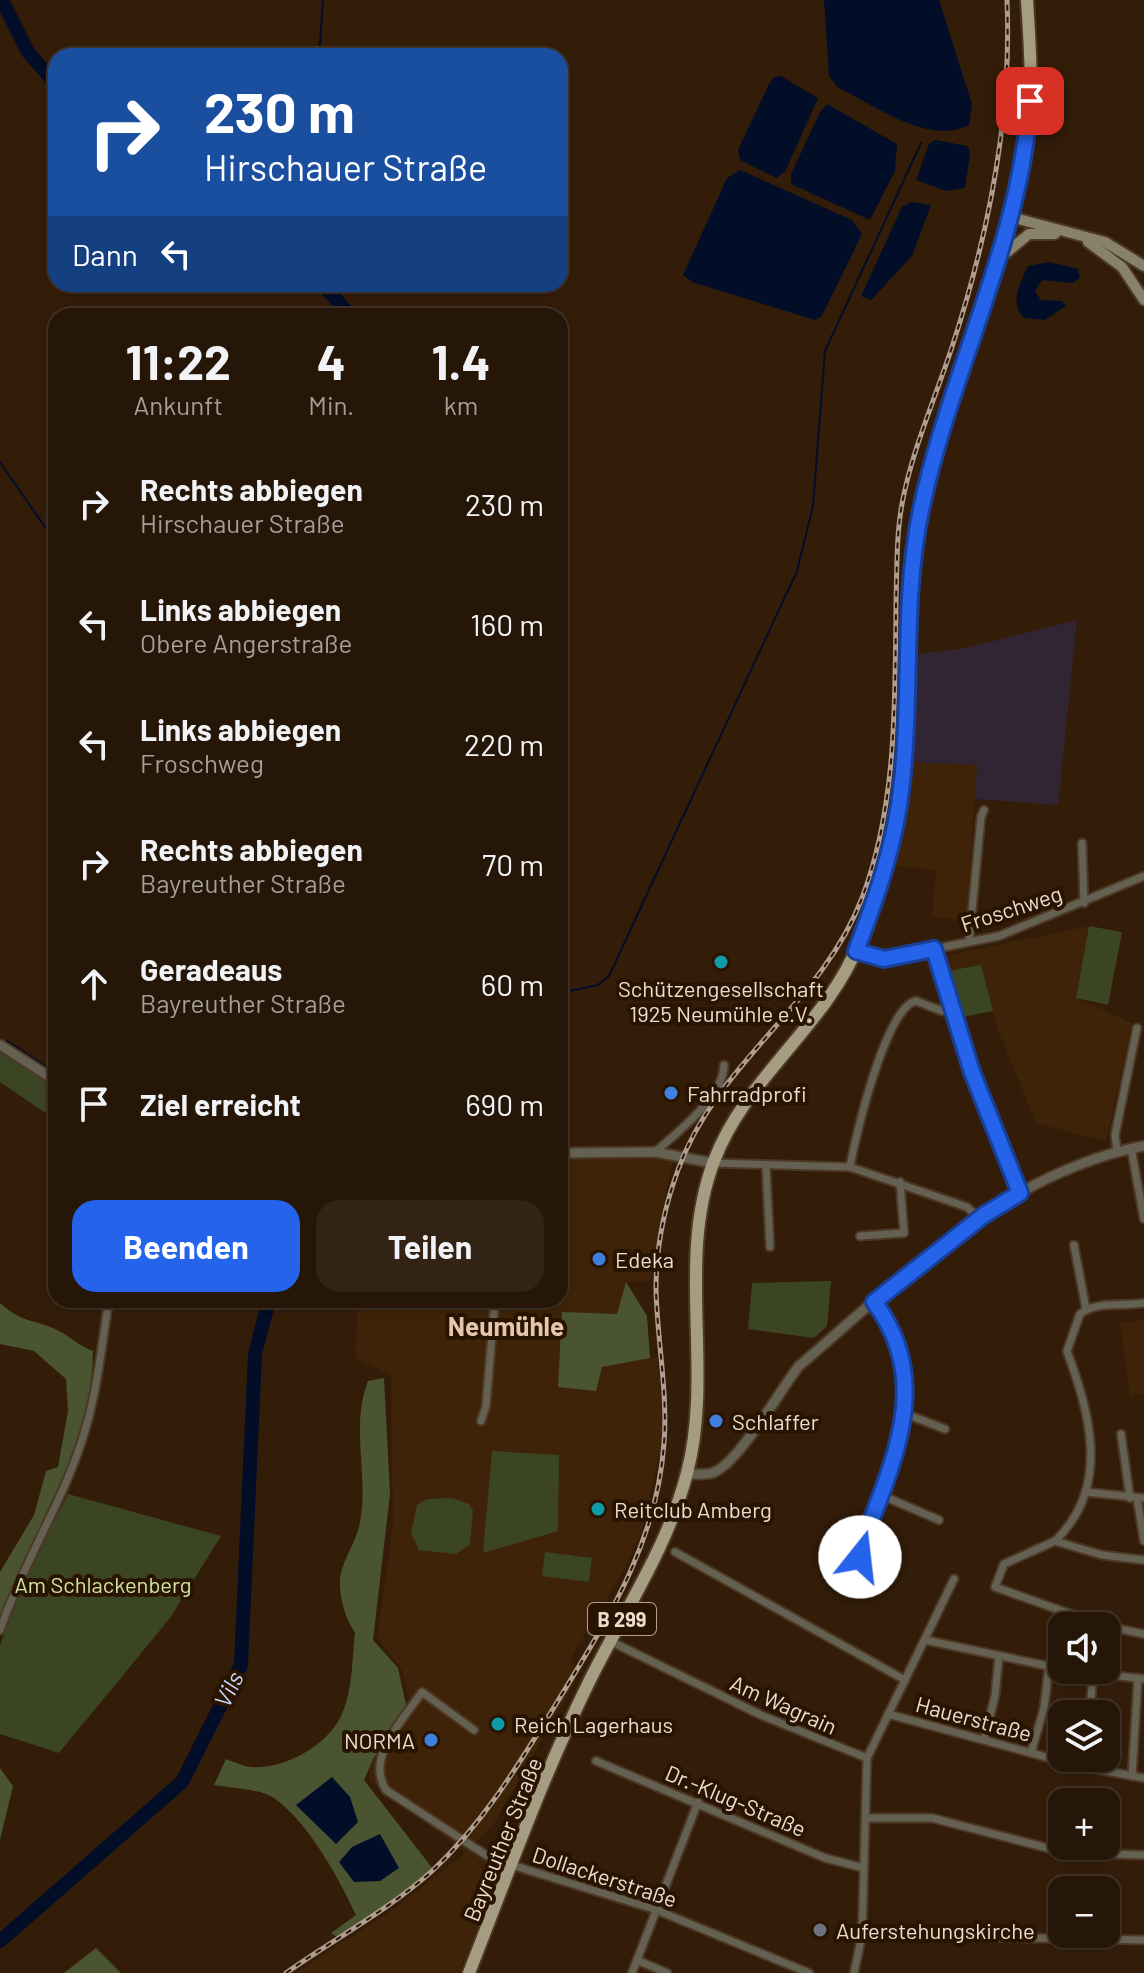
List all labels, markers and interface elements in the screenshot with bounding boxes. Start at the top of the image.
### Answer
pin [996,67,1064,135]
text: 230 m [204,77,355,144]
icon: arrive [1008,79,1052,123]
icon: right [72,80,176,184]
text: Hirschauer Straße [204,145,487,188]
icon: left [154,232,198,276]
text: Dann [72,236,138,272]
text: 11:22 [125,332,231,390]
text: 4 [317,332,346,390]
text: 1.4 [432,332,491,390]
text: Ankunft [133,389,223,420]
text: Min. [308,389,354,420]
text: km [444,389,478,420]
text: Rechts abbiegen [140,471,363,507]
icon: right [72,482,116,526]
text: 230 m [465,486,544,522]
text: Hirschauer Straße [140,507,345,538]
text: Links abbiegen [140,591,341,627]
icon: left [72,602,116,646]
text: 160 m [470,606,544,642]
text: Obere Angerstraße [140,627,352,658]
text: Links abbiegen [140,711,341,747]
icon: left [72,722,116,766]
text: 220 m [464,726,544,762]
text: Froschweg [140,747,264,778]
text: Rechts abbiegen [140,831,363,867]
icon: right [72,842,116,886]
text: 70 m [482,846,544,882]
text: Bayreuther Straße [140,867,346,898]
street label: Froschweg [957,879,1065,937]
text: Geradeaus [140,951,282,987]
marker: Schützengesellschaft 1925 Neumühle e.V. [712,953,730,971]
icon: ahead [72,962,116,1006]
text: 60 m [481,966,544,1002]
place label: Schützengesellschaft 1925 Neumühle e.V. [618,975,824,1026]
text: Bayreuther Straße [140,987,346,1018]
place label: Fahrradprofi [687,1080,807,1106]
icon: arrive [72,1082,116,1126]
marker: Fahrradprofi [662,1084,680,1102]
text: Ziel erreicht [140,1086,301,1122]
text: 690 m [465,1086,544,1122]
button: Beenden [72,1200,300,1292]
button: Teilen [316,1200,544,1292]
place label: Edeka [615,1246,674,1272]
marker: Edeka [590,1250,608,1268]
district label: Neumühle [448,1310,564,1341]
place label: Schlaffer [732,1408,819,1434]
marker: Schlaffer [707,1412,725,1430]
place label: Reitclub Amberg [614,1496,772,1522]
marker: Reitclub Amberg [589,1500,607,1518]
position arrow [818,1515,902,1599]
park label: Am Schlackenberg [14,1571,192,1597]
road number: B 299 [588,1603,656,1635]
map controls [1048,1612,1120,1948]
button: sound [1048,1612,1120,1684]
water label: Vils [207,1666,249,1712]
street label: Am Wagrain [727,1669,841,1739]
street label: Hauerstraße [913,1690,1035,1746]
button: layers [1048,1700,1120,1772]
place label: Reich Lagerhaus [514,1711,673,1737]
marker: Reich Lagerhaus [489,1715,507,1733]
place label: NORMA [344,1727,415,1753]
marker: NORMA [422,1731,440,1749]
street label: Bayreuther Straße [457,1753,547,1925]
street label: Dr.-Klug-Straße [662,1759,810,1841]
button: + [1048,1788,1120,1860]
street label: Dollackerstraße [529,1840,681,1912]
button: − [1048,1876,1120,1948]
place label: Auferstehungskirche [836,1917,1035,1943]
marker: Auferstehungskirche [811,1921,829,1939]

